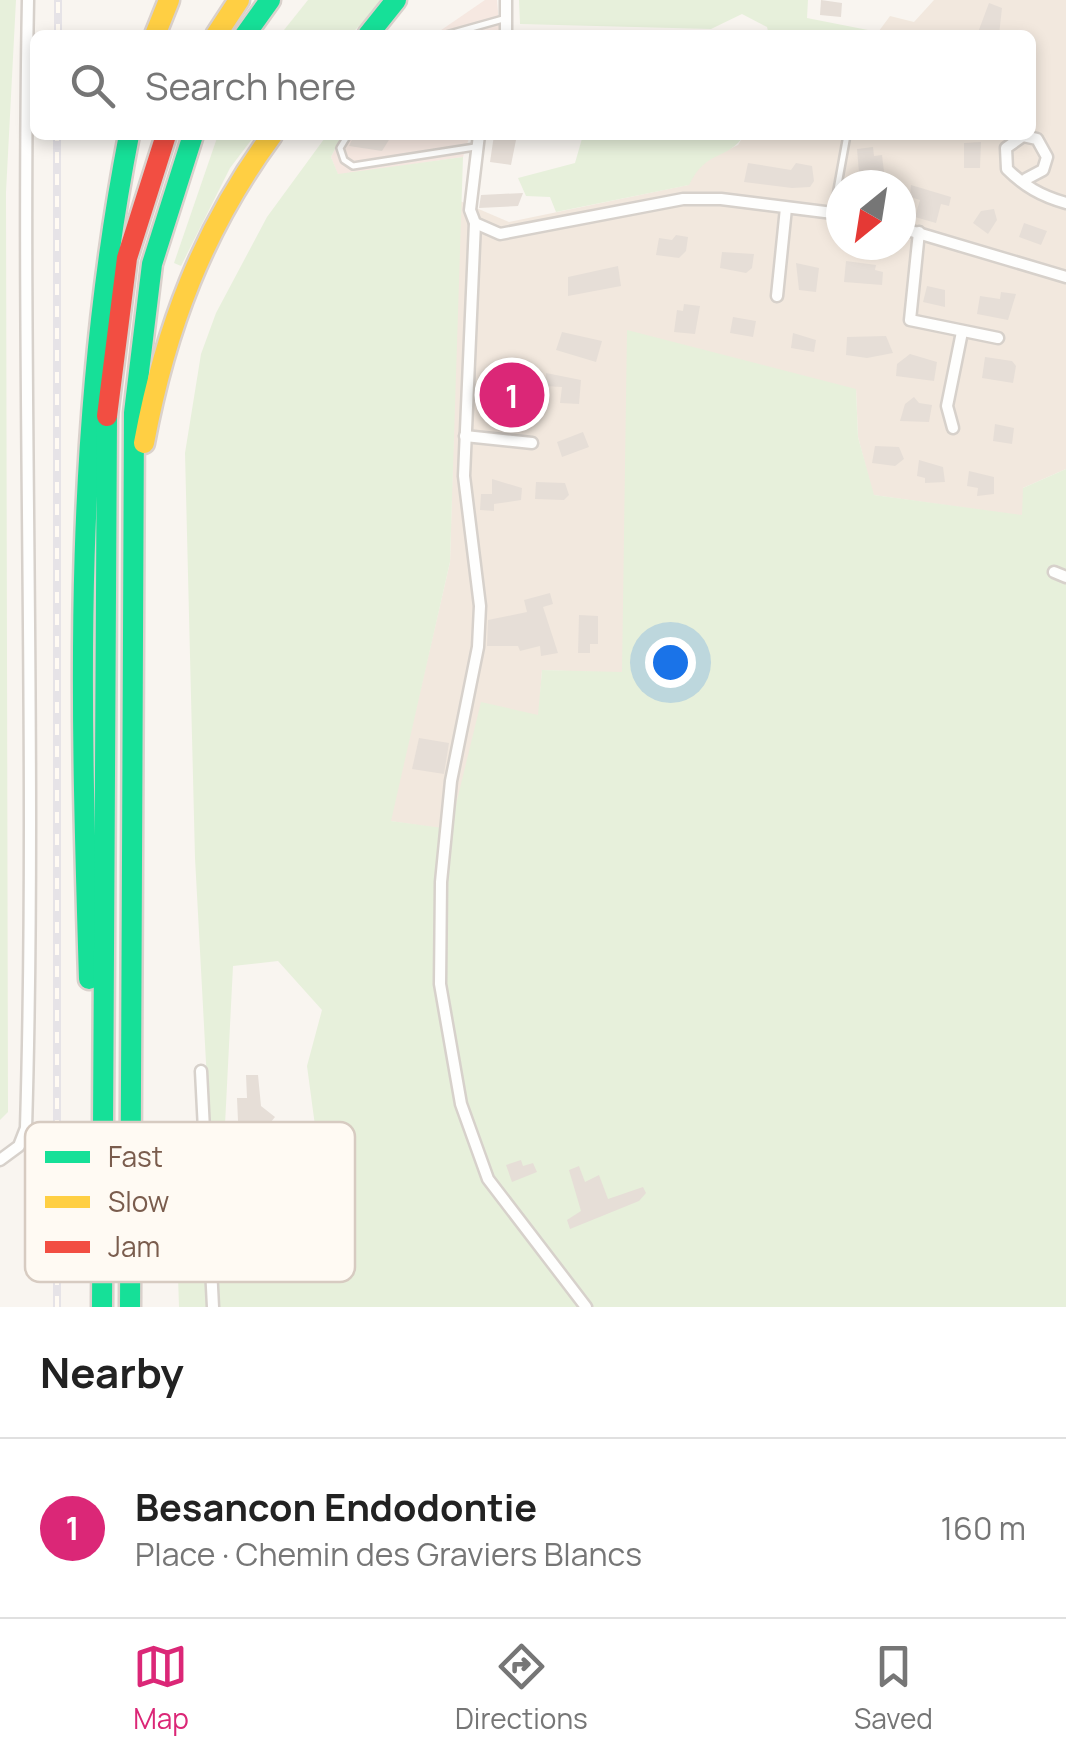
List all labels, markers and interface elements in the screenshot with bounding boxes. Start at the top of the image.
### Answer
search box [30,30,1036,140]
icon: search [65,58,120,113]
text: Search here [145,59,356,111]
north arrow [826,170,916,260]
pin: 1 [480,358,544,432]
your location [645,637,696,688]
legend [25,1122,355,1282]
text: Fast [108,1137,163,1175]
text: Slow [108,1182,169,1220]
text: Jam [108,1227,160,1265]
text: Nearby [40,1343,184,1401]
text: Besancon Endodontie [135,1480,537,1532]
text: 1 [65,1506,80,1550]
text: 160 m [941,1506,1026,1550]
text: Place · Chemin des Graviers Blancs [135,1532,642,1576]
tab: Map [133,1639,189,1737]
tab: Directions [455,1639,588,1737]
tab: Saved [854,1639,933,1737]

